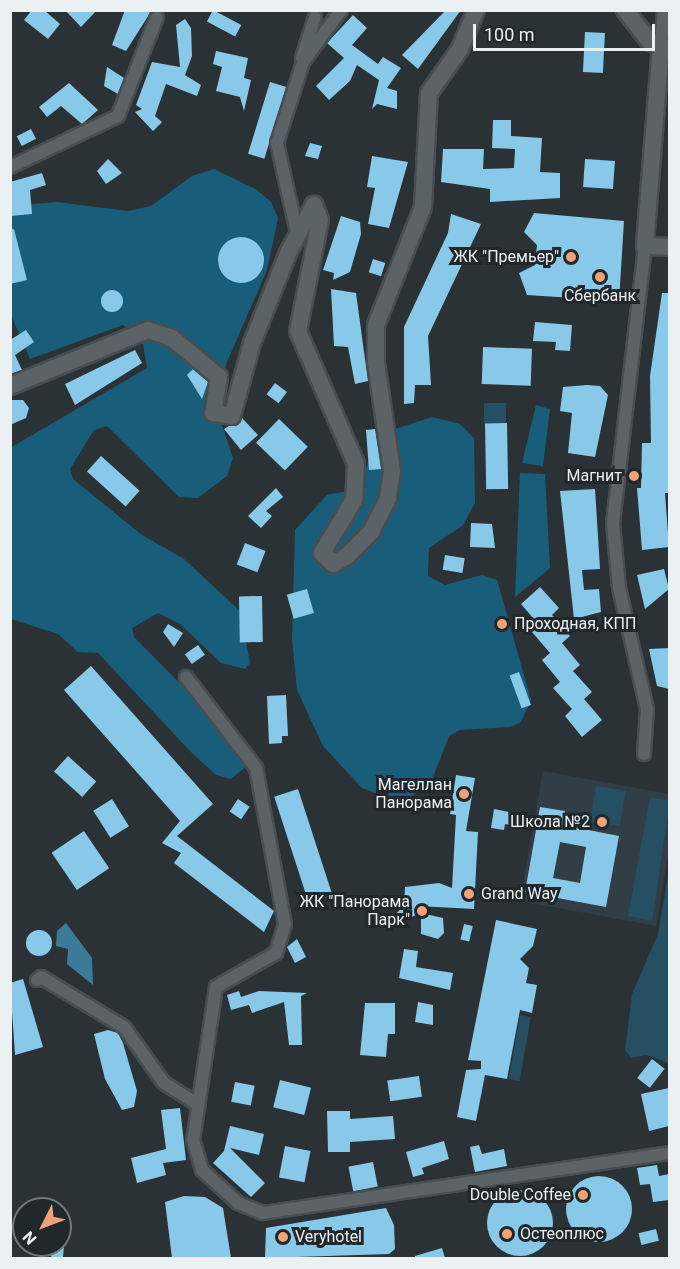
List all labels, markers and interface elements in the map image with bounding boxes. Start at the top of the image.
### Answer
scale bar [476,12,658,50]
text: 100 m [484,24,535,45]
place label: ЖК "Премьер" [453,247,559,267]
marker: ЖК "Премьер" [564,250,578,264]
marker: Сбербанк [593,270,607,284]
place label: Сбербанк [564,286,636,306]
place label: Магнит [566,466,622,486]
marker: Магнит [627,469,641,483]
place label: Проходная, КПП [514,614,636,634]
marker: Проходная, КПП [495,617,509,631]
place label: Магеллан Панорама [375,775,452,813]
marker: Магеллан Панорама [457,787,471,801]
place label: Школа №2 [510,812,590,832]
marker: Школа №2 [595,815,609,829]
place label: Grand Way [481,884,558,904]
marker: Grand Way [462,887,476,901]
place label: ЖК "Панорама Парк" [299,892,410,930]
marker: ЖК "Панорама Парк" [415,904,429,918]
place label: Double Coffee [470,1185,571,1205]
marker: Double Coffee [576,1188,590,1202]
north arrow [12,1197,72,1257]
place label: Остеоплюс [520,1224,604,1244]
marker: Остеоплюс [498,1225,516,1243]
text: N [19,1227,41,1249]
place label: Veryhotel [295,1227,362,1247]
marker: Veryhotel [276,1230,290,1244]

